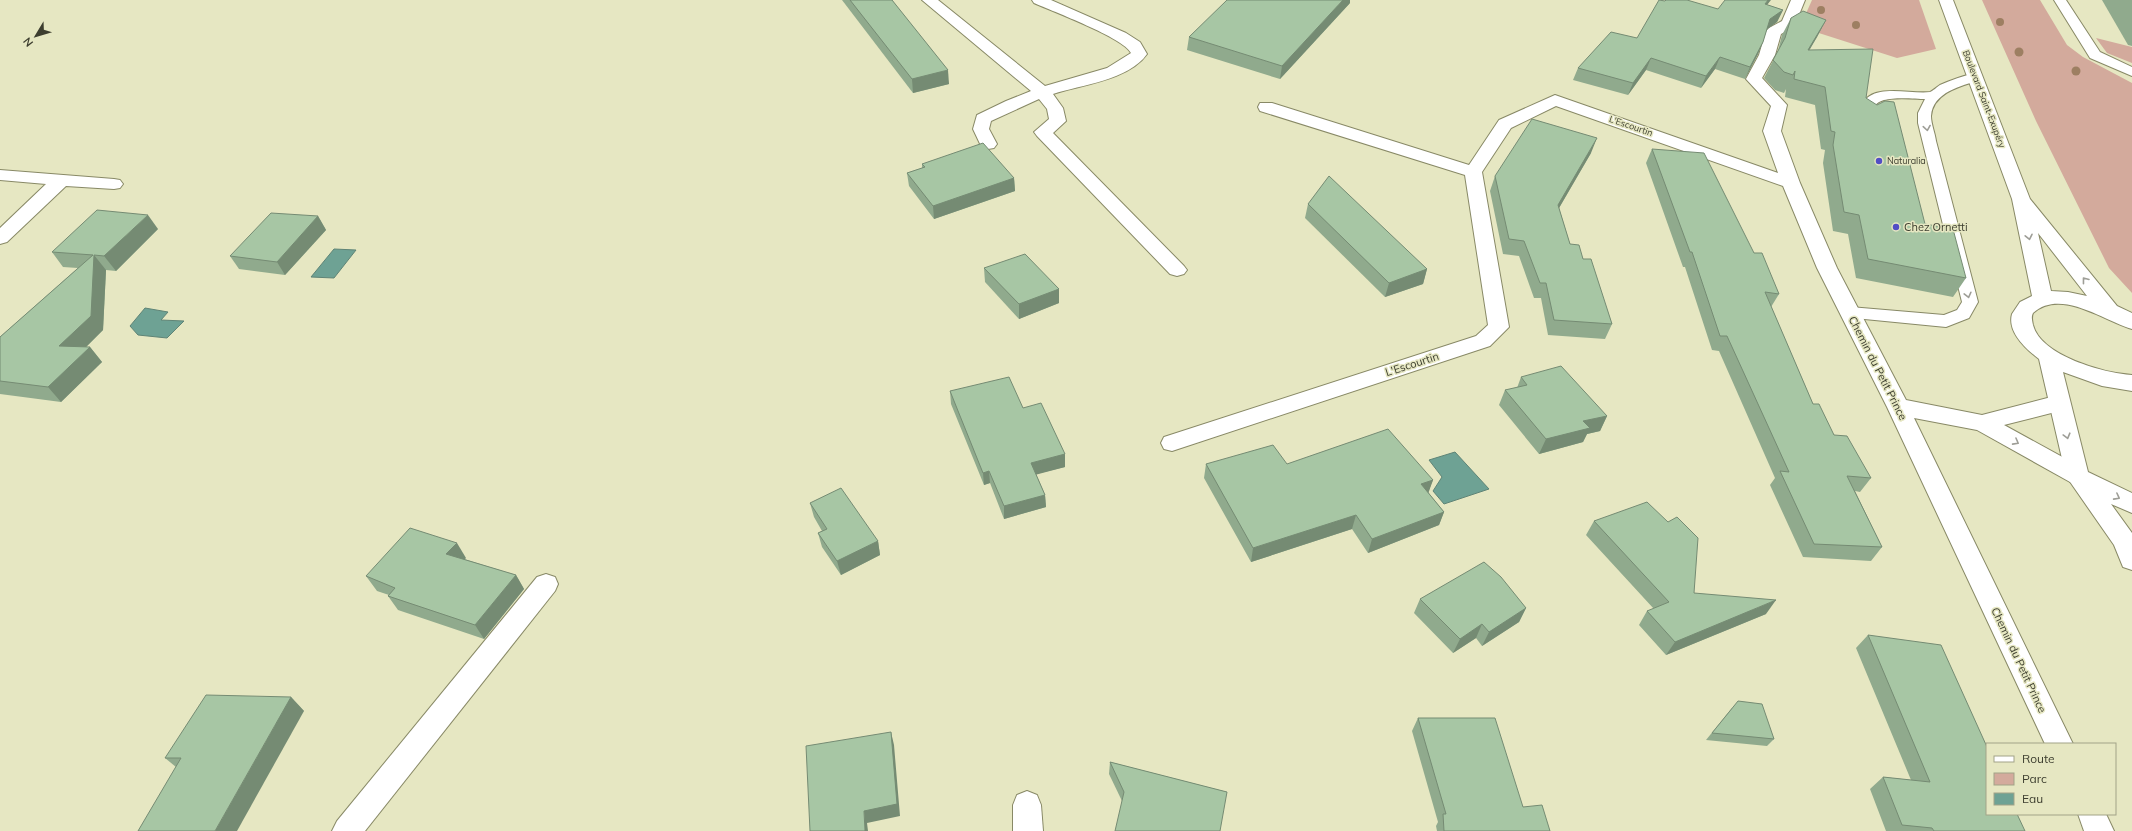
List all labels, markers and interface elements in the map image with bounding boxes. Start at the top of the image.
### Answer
north arrow [16,16,56,56]
text: N [20,35,36,50]
street label: Boulevard Saint-Exupéry [1960,48,2008,150]
street label: L'Escourtin [1608,113,1654,138]
one-way arrow [1922,125,1931,131]
place label: Naturalia [1887,155,1926,166]
marker: Naturalia [1874,156,1884,166]
place label: Chez Ornetti [1904,220,1968,234]
marker: Chez Ornetti [1891,222,1901,232]
one-way arrow [2025,234,2033,240]
one-way arrow [2083,277,2090,284]
one-way arrow [1963,291,1972,298]
street label: Chemin du Petit Prince [1846,314,1910,422]
street label: L'Escourtin [1383,349,1441,379]
one-way arrow [2062,432,2071,439]
one-way arrow [2012,437,2020,444]
one-way arrow [2113,492,2121,500]
street label: Chemin du Petit Prince [1988,605,2050,715]
legend [1986,743,2116,815]
text: Route [2022,751,2055,766]
text: Parc [2022,771,2047,786]
text: Eau [2022,791,2043,806]

